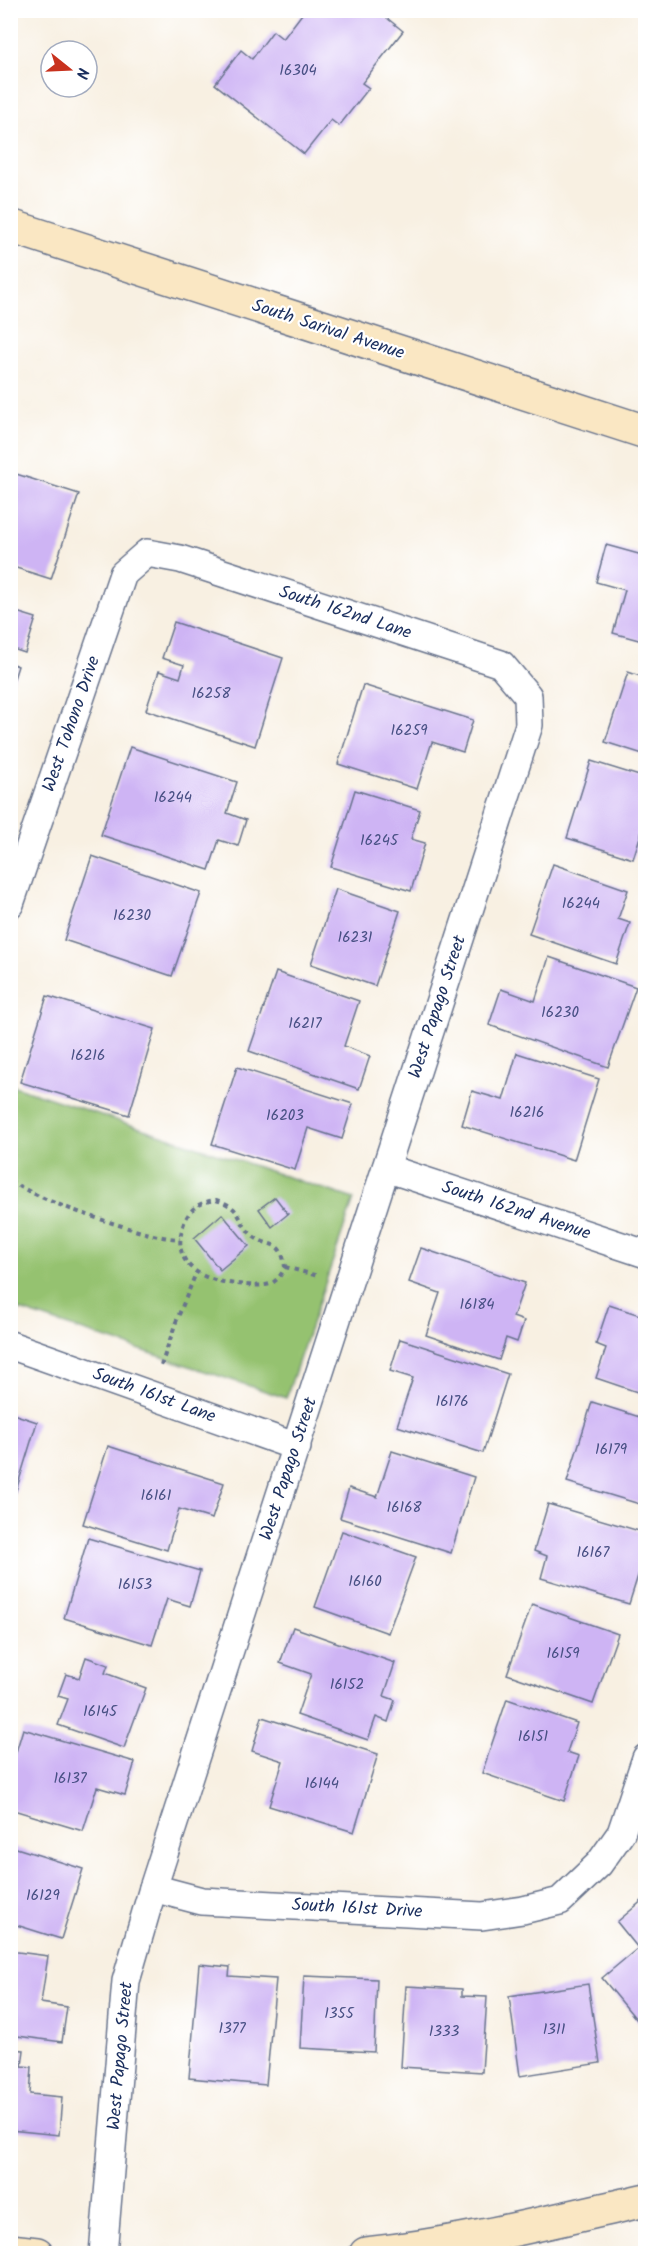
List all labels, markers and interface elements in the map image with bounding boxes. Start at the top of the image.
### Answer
north arrow [39,39,99,99]
house number: 16304 [279,59,317,83]
text: N [68,65,95,82]
street label: South Sarival Avenue [248,292,408,368]
street label: South 162nd Lane [275,578,415,648]
street label: West Tohono Drive [35,652,109,796]
house number: 16258 [192,682,231,706]
house number: 16259 [390,719,428,743]
house number: 16244 [154,786,192,810]
house number: 16245 [360,829,399,853]
house number: 16244 [562,892,600,916]
house number: 16230 [113,904,151,928]
house number: 16231 [337,926,373,950]
street label: West Papago Street [401,931,475,1082]
house number: 16230 [541,1001,579,1025]
house number: 16217 [288,1012,323,1036]
house number: 16216 [71,1044,105,1068]
house number: 16216 [510,1101,544,1125]
house number: 16203 [266,1104,304,1128]
street label: South 162nd Avenue [438,1173,594,1249]
house number: 16184 [459,1293,495,1317]
street label: South 161st Lane [88,1360,220,1432]
house number: 16176 [435,1390,469,1414]
street label: West Papago Street [252,1393,326,1544]
house number: 16179 [595,1438,628,1462]
house number: 16161 [141,1484,172,1508]
house number: 16168 [386,1496,423,1520]
house number: 16167 [576,1541,611,1565]
house number: 16160 [348,1570,382,1594]
house number: 16153 [118,1573,153,1597]
house number: 16159 [546,1642,580,1666]
house number: 16152 [330,1673,364,1697]
house number: 16145 [83,1700,118,1724]
house number: 16151 [518,1725,549,1749]
house number: 16137 [53,1767,88,1791]
house number: 16144 [305,1772,339,1796]
house number: 16129 [26,1884,61,1908]
street label: South 161st Drive [291,1891,423,1927]
street label: West Papago Street [100,1980,142,2131]
house number: 1355 [324,2002,355,2026]
house number: 1377 [218,2017,247,2041]
house number: 1311 [543,2018,566,2042]
house number: 1333 [429,2020,460,2044]

